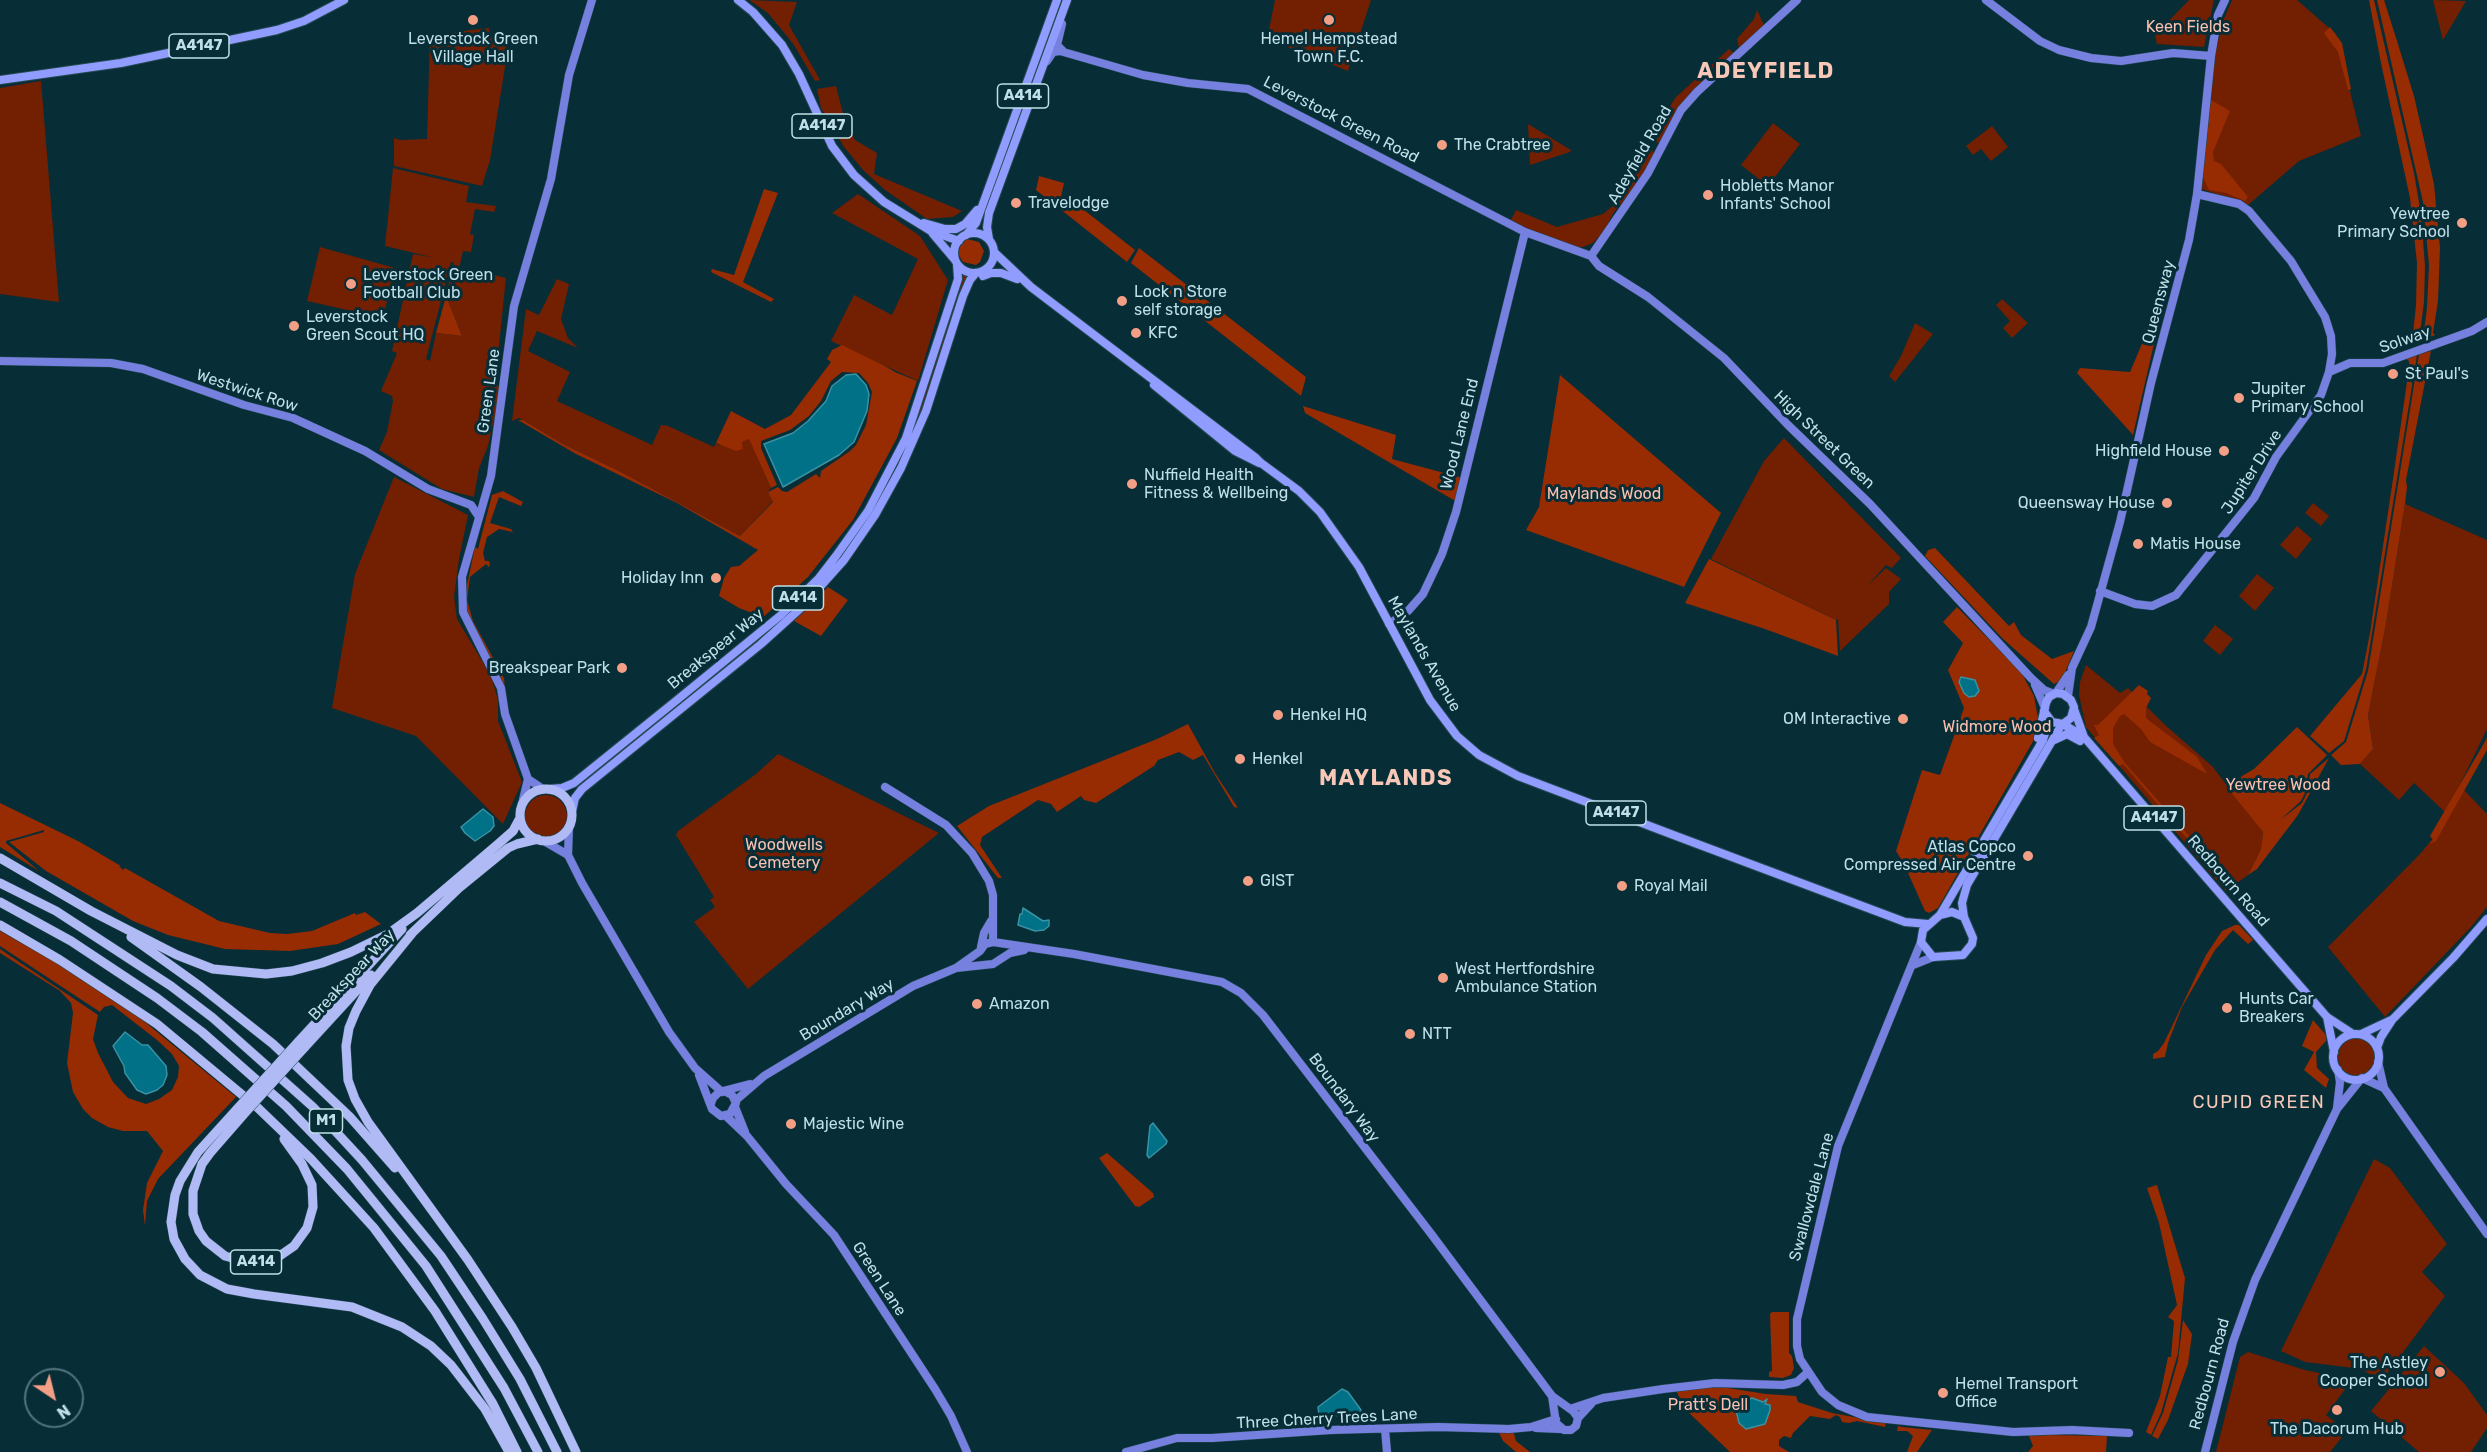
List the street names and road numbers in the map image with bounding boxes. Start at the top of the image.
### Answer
road number: A4147 [169,34,229,58]
street label: Leverstock Green Road [1260,72,1422,168]
road number: A414 [998,84,1048,108]
street label: Adeyfield Road [1604,102,1676,208]
road number: A4147 [792,114,852,138]
street label: Queensway [2139,258,2179,346]
street label: Solway [2377,322,2433,358]
street label: Green Lane [474,348,504,434]
street label: Westwick Row [194,366,300,416]
street label: Wood Lane End [1437,377,1483,491]
street label: High Street Green [1769,387,1879,493]
street label: Jupiter Drive [2218,426,2286,518]
road number: A414 [772,586,824,610]
street label: Maylands Avenue [1383,593,1465,715]
street label: Breakspear Way [664,604,768,694]
road number: A4147 [1586,801,1646,825]
road number: A4147 [2124,806,2184,830]
street label: Redbourn Road [2183,831,2273,931]
street label: Breakspear Way [305,925,399,1025]
street label: Boundary Way [796,974,898,1046]
street label: Boundary Way [1304,1050,1384,1146]
road number: M1 [310,1109,342,1133]
street label: Swallowdale Lane [1786,1131,1838,1263]
street label: Green Lane [848,1238,910,1320]
road number: A414 [230,1250,282,1274]
street label: Redbourn Road [2186,1316,2234,1432]
street label: Three Cherry Trees Lane [1236,1405,1418,1433]

